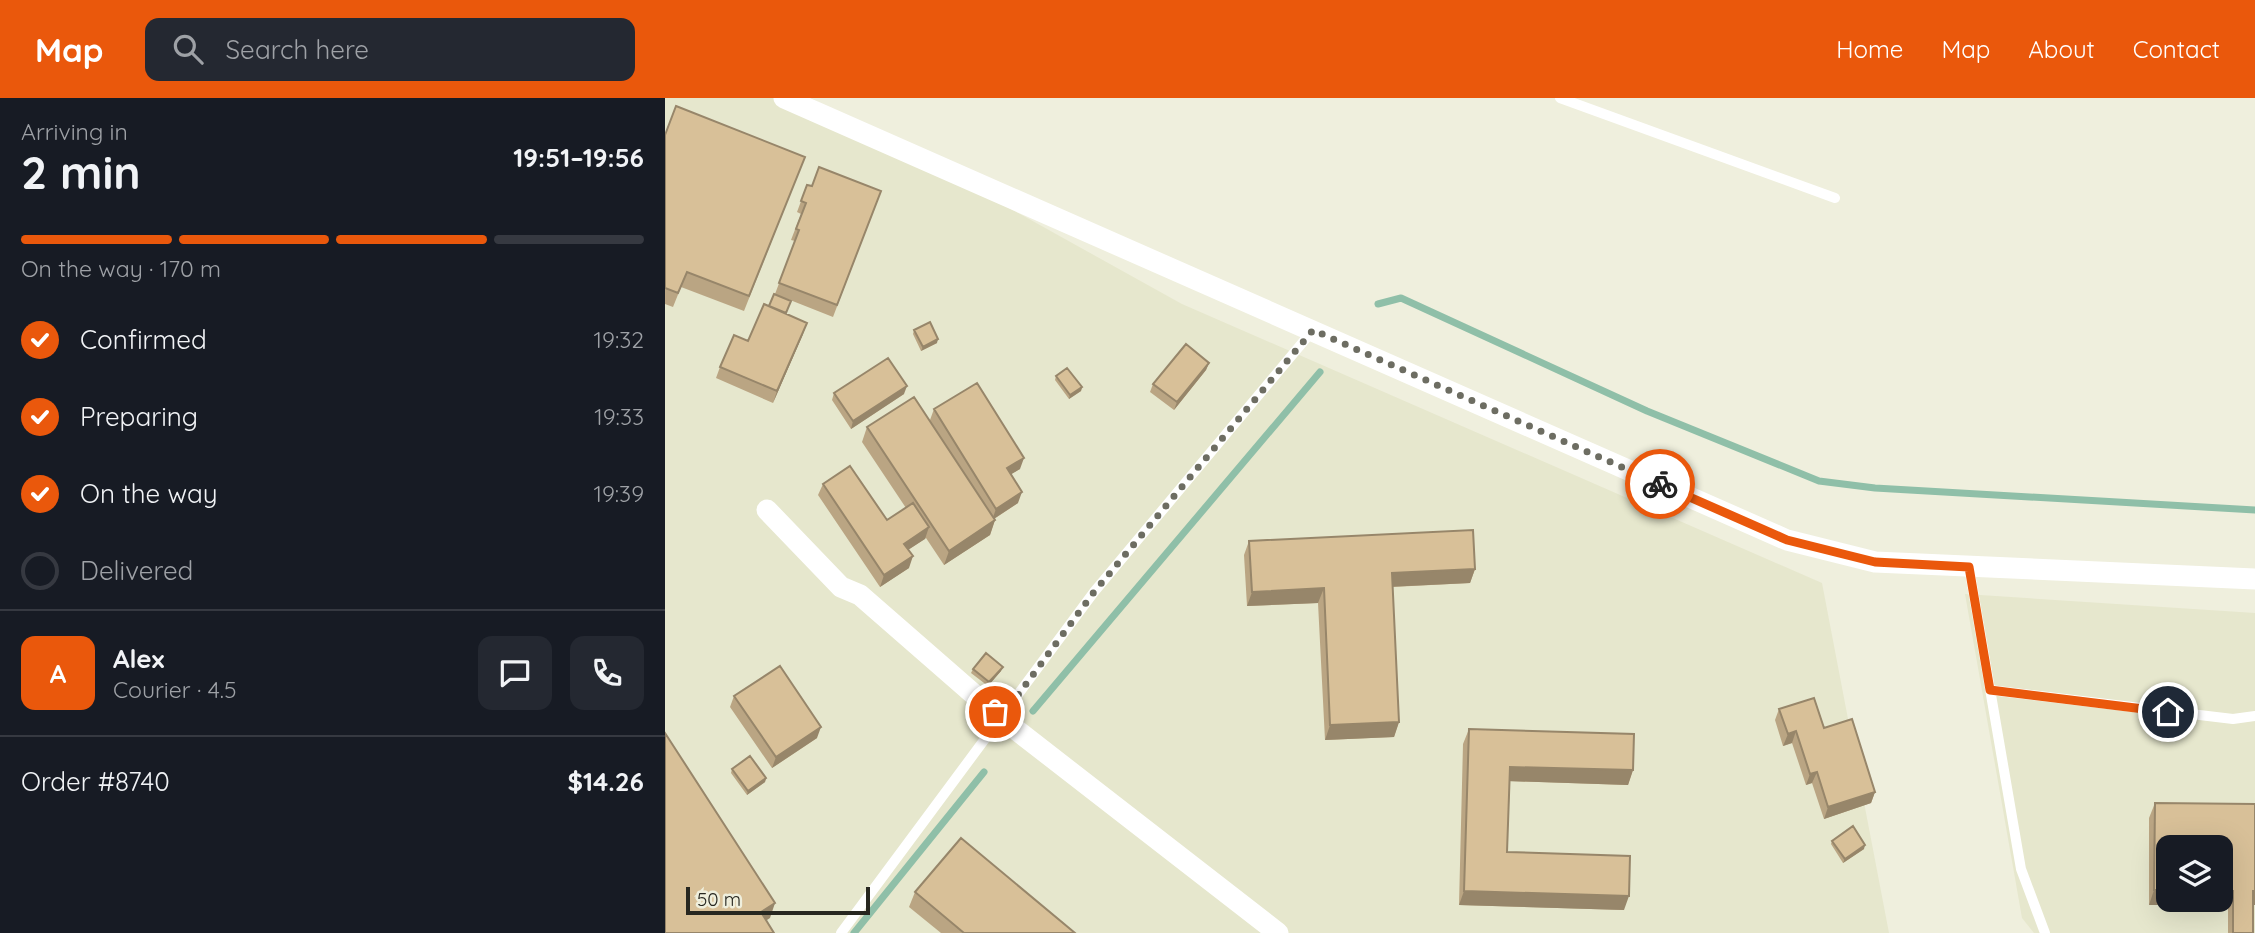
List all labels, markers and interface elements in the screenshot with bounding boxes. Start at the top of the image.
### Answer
search box [145,18,635,81]
text: Map [35,29,103,70]
icon: search [169,30,207,68]
text: Search here [225,33,369,66]
text: Home [1836,34,1903,64]
text: Map [1941,34,1990,64]
text: About [2028,34,2095,64]
text: Contact [2133,34,2220,64]
text: Arriving in [21,117,128,146]
text: 19:51–19:56 [513,141,644,174]
text: 2 min [21,143,141,201]
text: On the way · 170 m [21,254,221,283]
icon: check [21,321,59,359]
text: Confirmed [80,323,207,356]
text: 19:32 [594,325,644,354]
icon: check [21,398,59,436]
text: Preparing [80,400,198,433]
text: 19:33 [594,402,644,431]
courier [1625,449,1695,519]
icon: bike [1641,465,1679,503]
icon: check [21,475,59,513]
text: On the way [80,477,218,510]
text: 19:39 [593,479,644,508]
text: Delivered [80,554,193,587]
button: chat [478,636,552,710]
button: phone [570,636,644,710]
text: Alex [113,642,164,675]
text: A [50,657,66,690]
text: Courier · 4.5 [113,675,237,704]
pin [965,682,1025,742]
pin [2138,682,2198,742]
icon: bag [976,693,1014,731]
icon: home [2149,693,2187,731]
text: Order #8740 [21,765,170,798]
text: $14.26 [567,765,644,798]
map controls [2156,835,2233,912]
button: layers [2156,835,2233,912]
scale bar [686,884,870,916]
text: 50 m [697,887,741,911]

